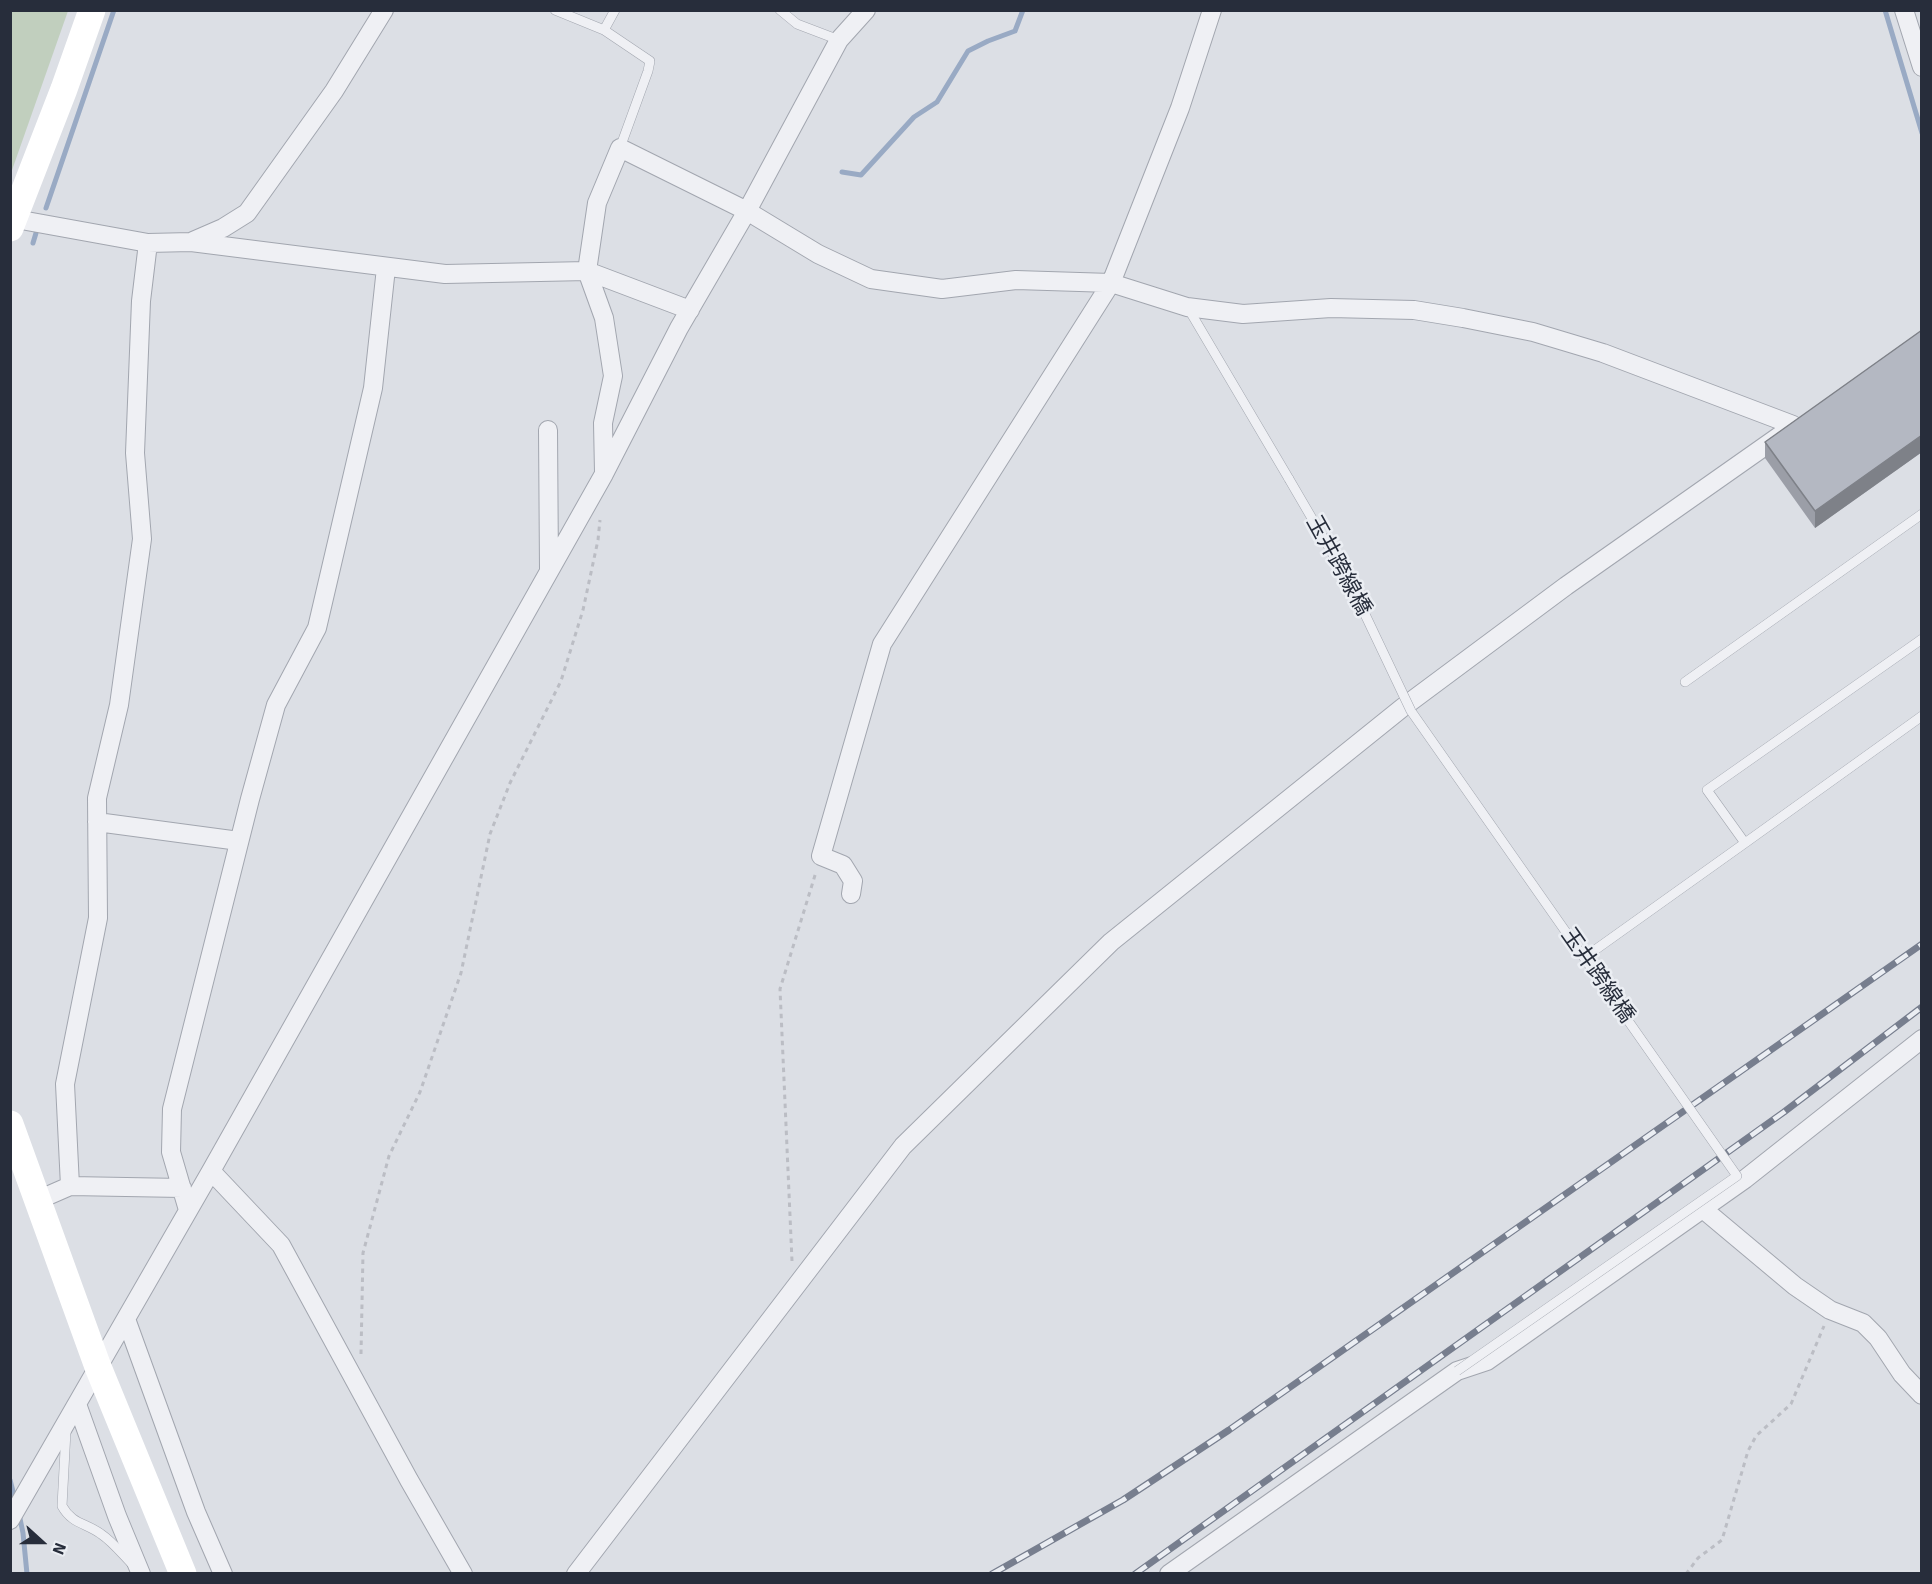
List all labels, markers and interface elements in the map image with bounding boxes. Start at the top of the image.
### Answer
street label: 玉井跨線橋 [1300,511,1376,621]
street label: 玉井跨線橋 [1555,923,1639,1029]
north arrow [12,1512,72,1572]
text: N [47,1540,70,1557]

